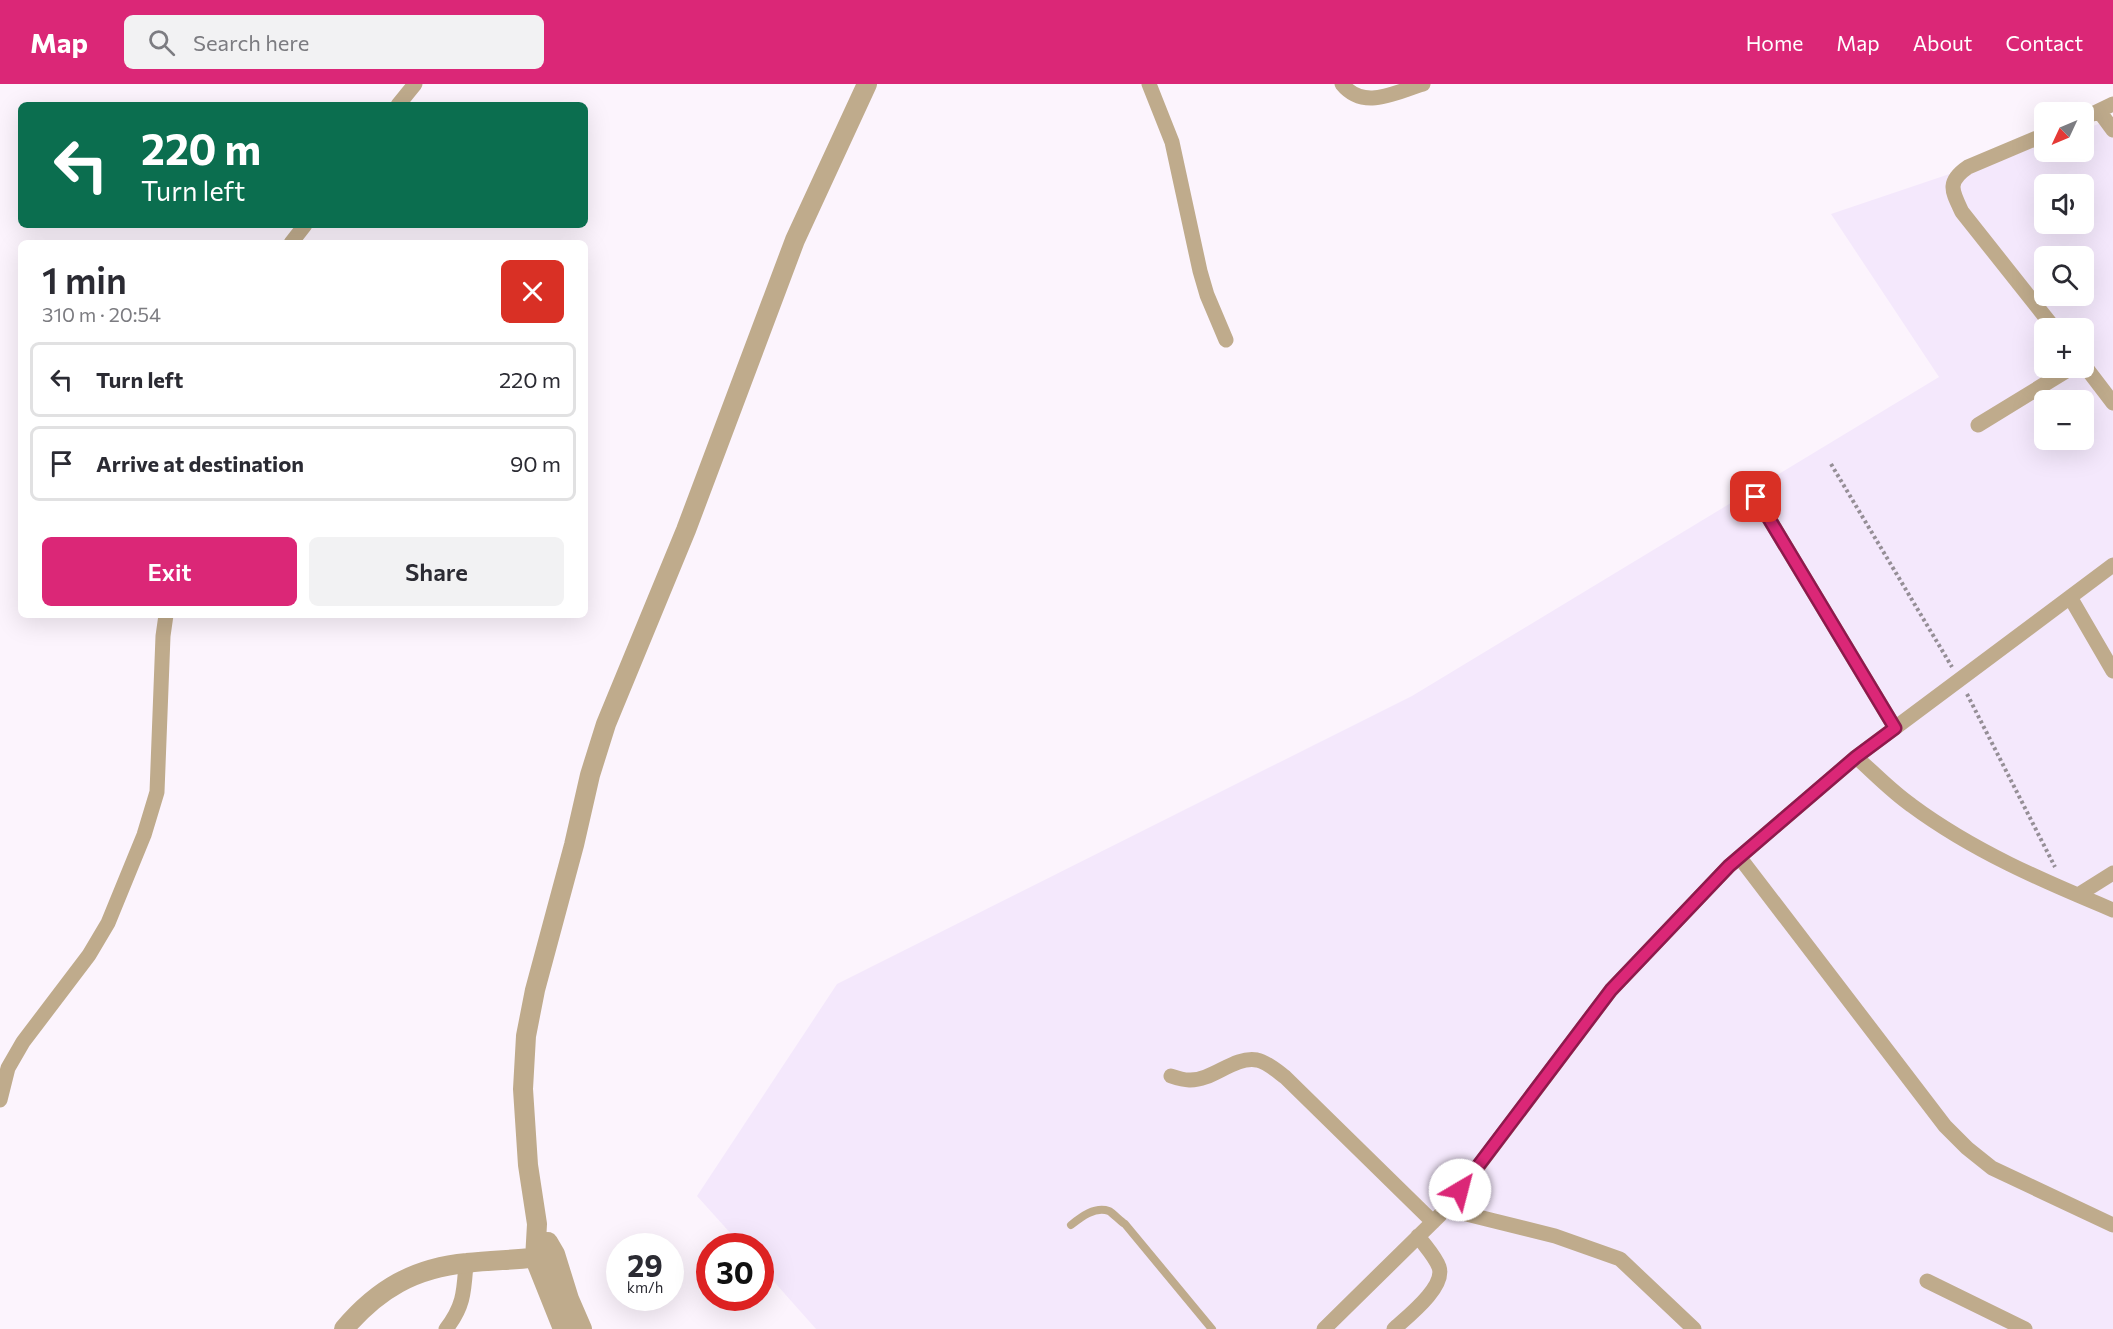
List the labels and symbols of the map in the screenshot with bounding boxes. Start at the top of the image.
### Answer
north arrow [2034,102,2094,162]
pin [1730,471,1781,522]
position arrow [1428,1158,1492,1222]
speed limit sign: 30 [696,1233,774,1311]

